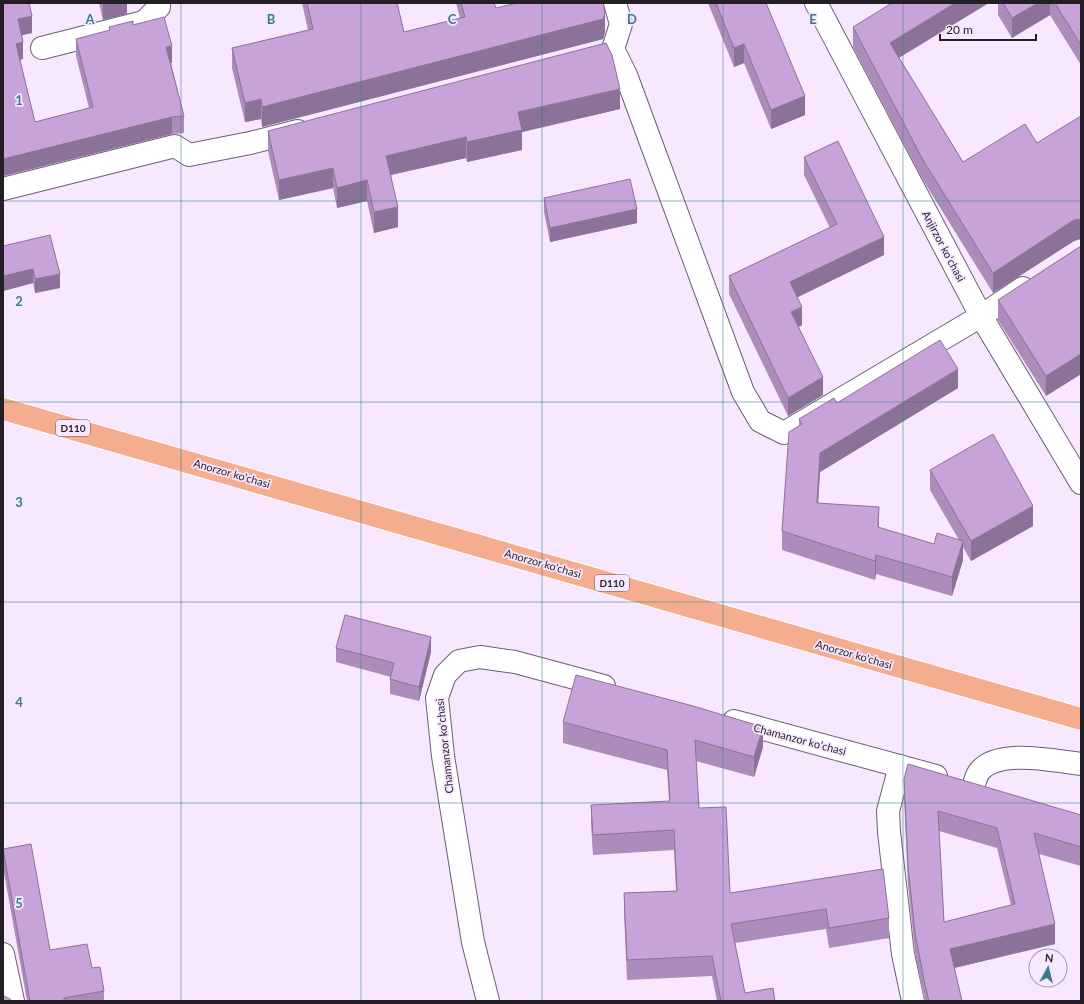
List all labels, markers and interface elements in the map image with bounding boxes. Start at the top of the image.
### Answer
text: A [84,11,95,27]
text: B [267,11,276,27]
text: C [448,11,457,27]
text: D [627,11,637,27]
text: E [809,11,817,27]
scale bar [940,16,1036,42]
text: 20 m [946,22,973,37]
text: 1 [15,92,23,108]
street label: Anjirzor koʻchasi [920,208,968,284]
text: 2 [15,293,23,309]
road number: D110 [56,420,90,436]
street label: Anorzor ko'chasi [192,456,272,490]
text: 3 [15,494,23,510]
street label: Anorzor ko'chasi [503,546,583,580]
road number: D110 [595,575,629,591]
street label: Anorzor ko'chasi [814,637,894,671]
text: 4 [15,694,23,710]
street label: Chamanzor koʻchasi [433,698,455,794]
street label: Chamanzor koʻchasi [752,720,848,758]
text: 5 [15,895,23,911]
north arrow [1028,948,1068,988]
text: N [1044,951,1054,965]

